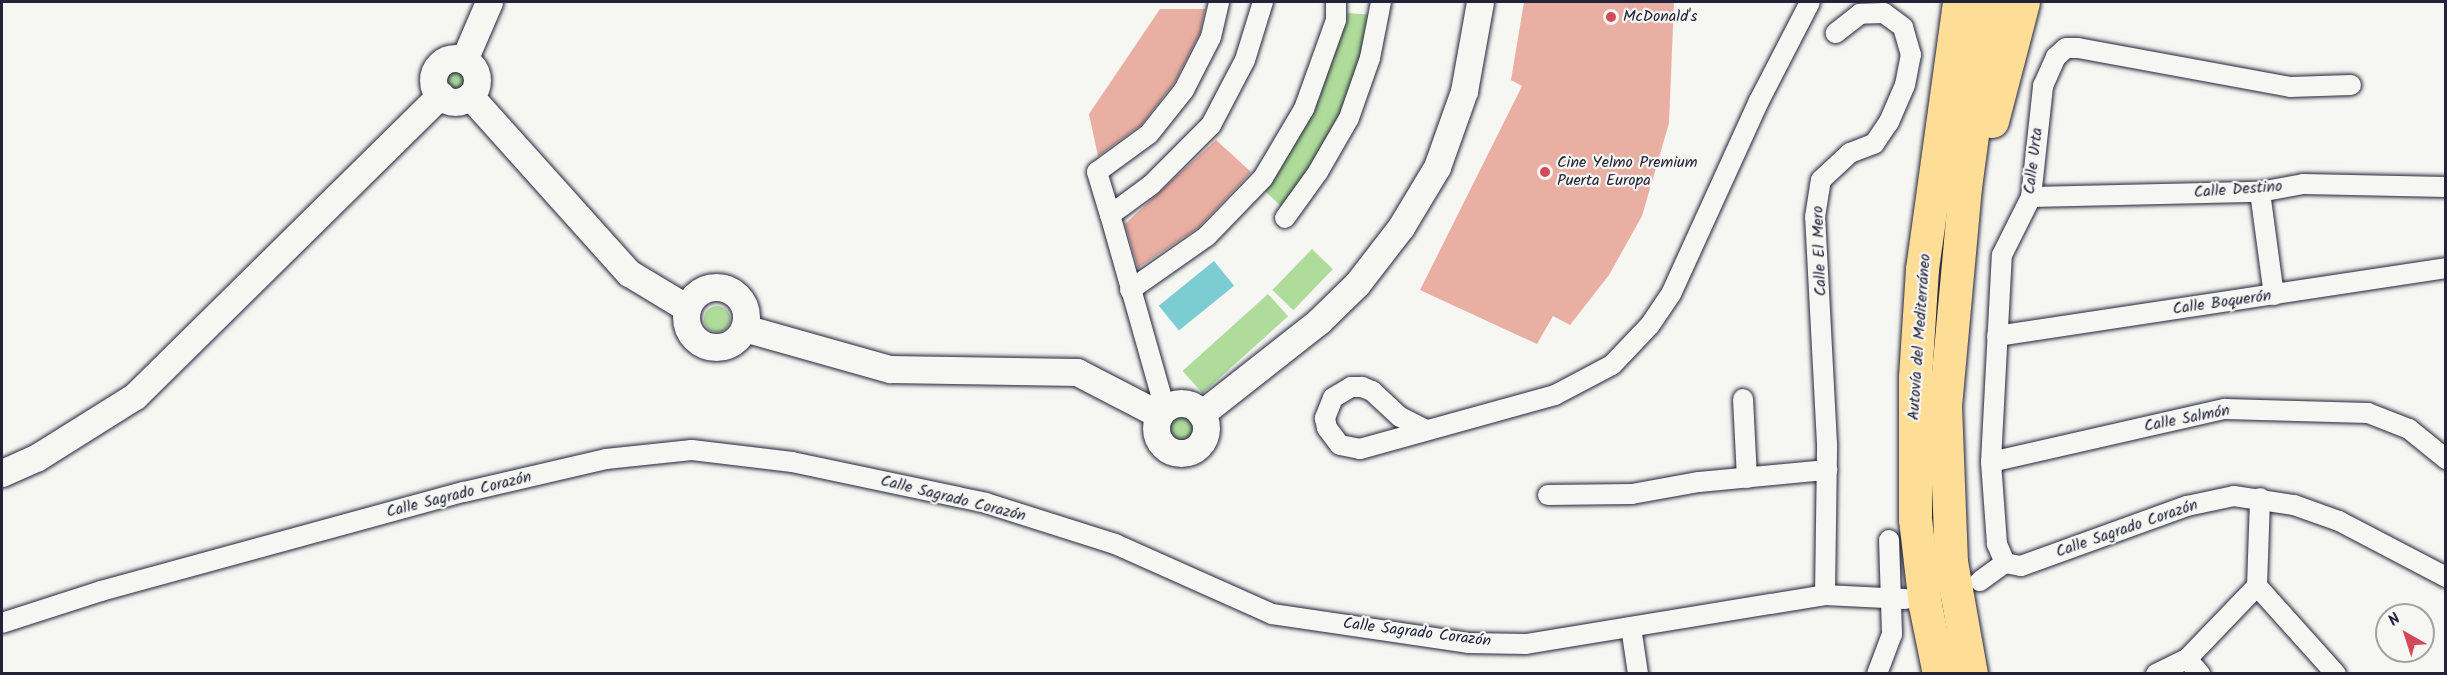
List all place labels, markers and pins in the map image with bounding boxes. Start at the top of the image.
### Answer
place label: McDonald's [1623,7,1697,27]
marker: McDonald's [1604,10,1618,24]
place label: Cine Yelmo Premium Puerta Europa [1557,153,1697,191]
marker: Cine Yelmo Premium Puerta Europa [1538,165,1552,179]

